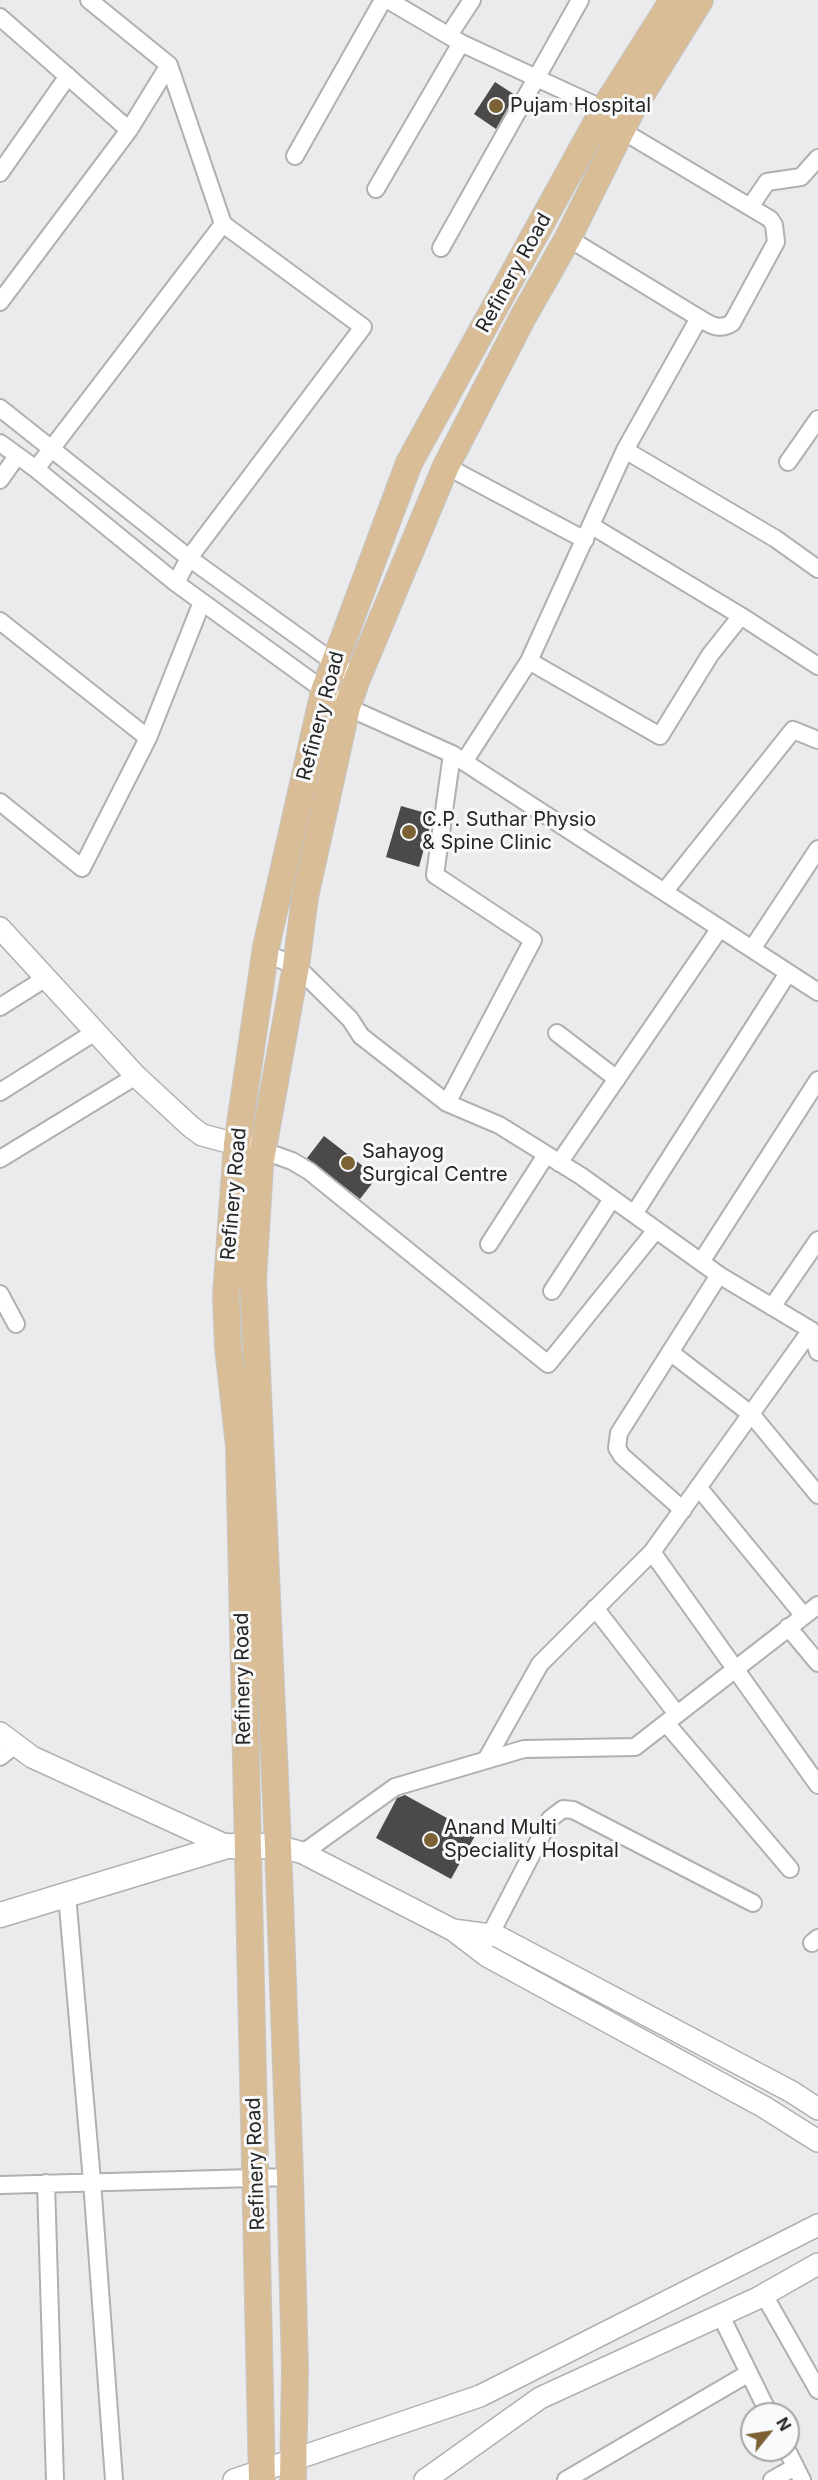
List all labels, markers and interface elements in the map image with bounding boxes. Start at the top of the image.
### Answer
place label: Pujam Hospital [510,94,651,118]
marker: Pujam Hospital [487,97,505,115]
street label: Refinery Road [471,209,557,337]
street label: Refinery Road [292,649,350,783]
place label: C.P. Suthar Physio & Spine Clinic [422,808,596,855]
marker: C.P. Suthar Physio & Spine Clinic [400,823,418,841]
street label: Refinery Road [216,1127,252,1261]
place label: Sahayog Surgical Centre [362,1140,508,1187]
marker: Sahayog Surgical Centre [339,1154,357,1172]
street label: Refinery Road [230,1612,256,1746]
place label: Anand Multi Speciality Hospital [444,1816,619,1863]
marker: Anand Multi Speciality Hospital [422,1831,440,1849]
street label: Refinery Road [242,2097,270,2231]
north arrow [740,2402,800,2462]
text: N [772,2414,796,2434]

